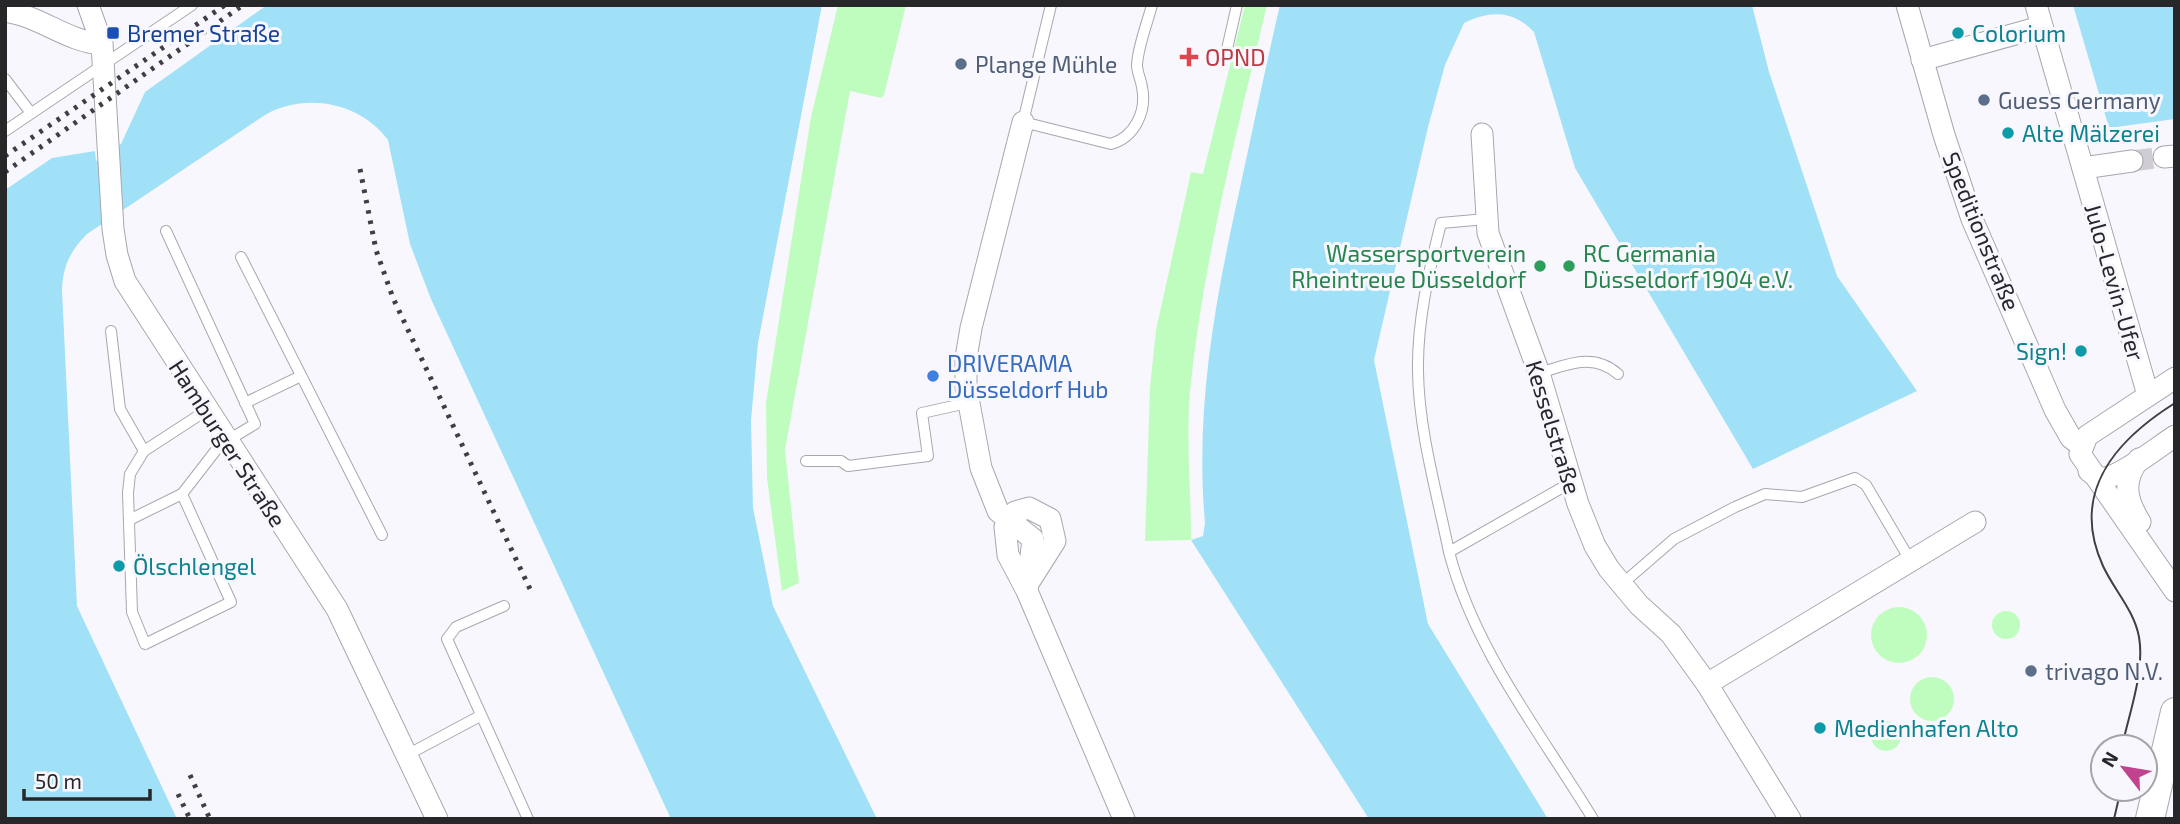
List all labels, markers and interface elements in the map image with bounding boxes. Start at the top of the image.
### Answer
place label: Bremer Straße [127,19,280,47]
place label: Colorium [1972,19,2066,47]
marker: Bremer Straße [105,25,121,41]
marker: Colorium [1950,25,1966,41]
place label: OPND [1205,43,1265,71]
marker: OPND [1179,47,1199,67]
place label: Plange Mühle [975,50,1117,78]
marker: Plange Mühle [953,56,969,72]
place label: Guess Germany [1998,86,2161,114]
marker: Guess Germany [1976,92,1992,108]
place label: Alte Mälzerei [2022,119,2160,147]
marker: Alte Mälzerei [2000,125,2016,141]
street label: Speditionstraße [1937,148,2027,314]
street label: Julo-Levin-Ufer [2079,200,2151,364]
place label: Wassersportverein Rheintreue Düsseldorf [1291,239,1527,293]
place label: RC Germania Düsseldorf 1904 e.V. [1583,239,1793,293]
marker: Wassersportverein Rheintreue Düsseldorf [1532,258,1548,274]
marker: RC Germania Düsseldorf 1904 e.V. [1561,258,1577,274]
place label: Sign! [2016,337,2067,365]
marker: Sign! [2073,343,2089,359]
place label: DRIVERAMA Düsseldorf Hub [947,349,1108,403]
street label: Hamburger Straße [164,354,292,532]
street label: Kesselstraße [1520,357,1588,497]
marker: DRIVERAMA Düsseldorf Hub [925,368,941,384]
place label: Ölschlengel [133,552,256,580]
marker: Ölschlengel [111,558,127,574]
place label: trivago N.V. [2045,657,2163,685]
marker: trivago N.V. [2023,663,2039,679]
place label: Medienhafen Alto [1834,714,2019,742]
marker: Medienhafen Alto [1812,720,1828,736]
north arrow [2089,733,2159,803]
text: N [2096,747,2122,771]
scale bar [24,758,150,802]
text: 50 m [35,768,82,793]

